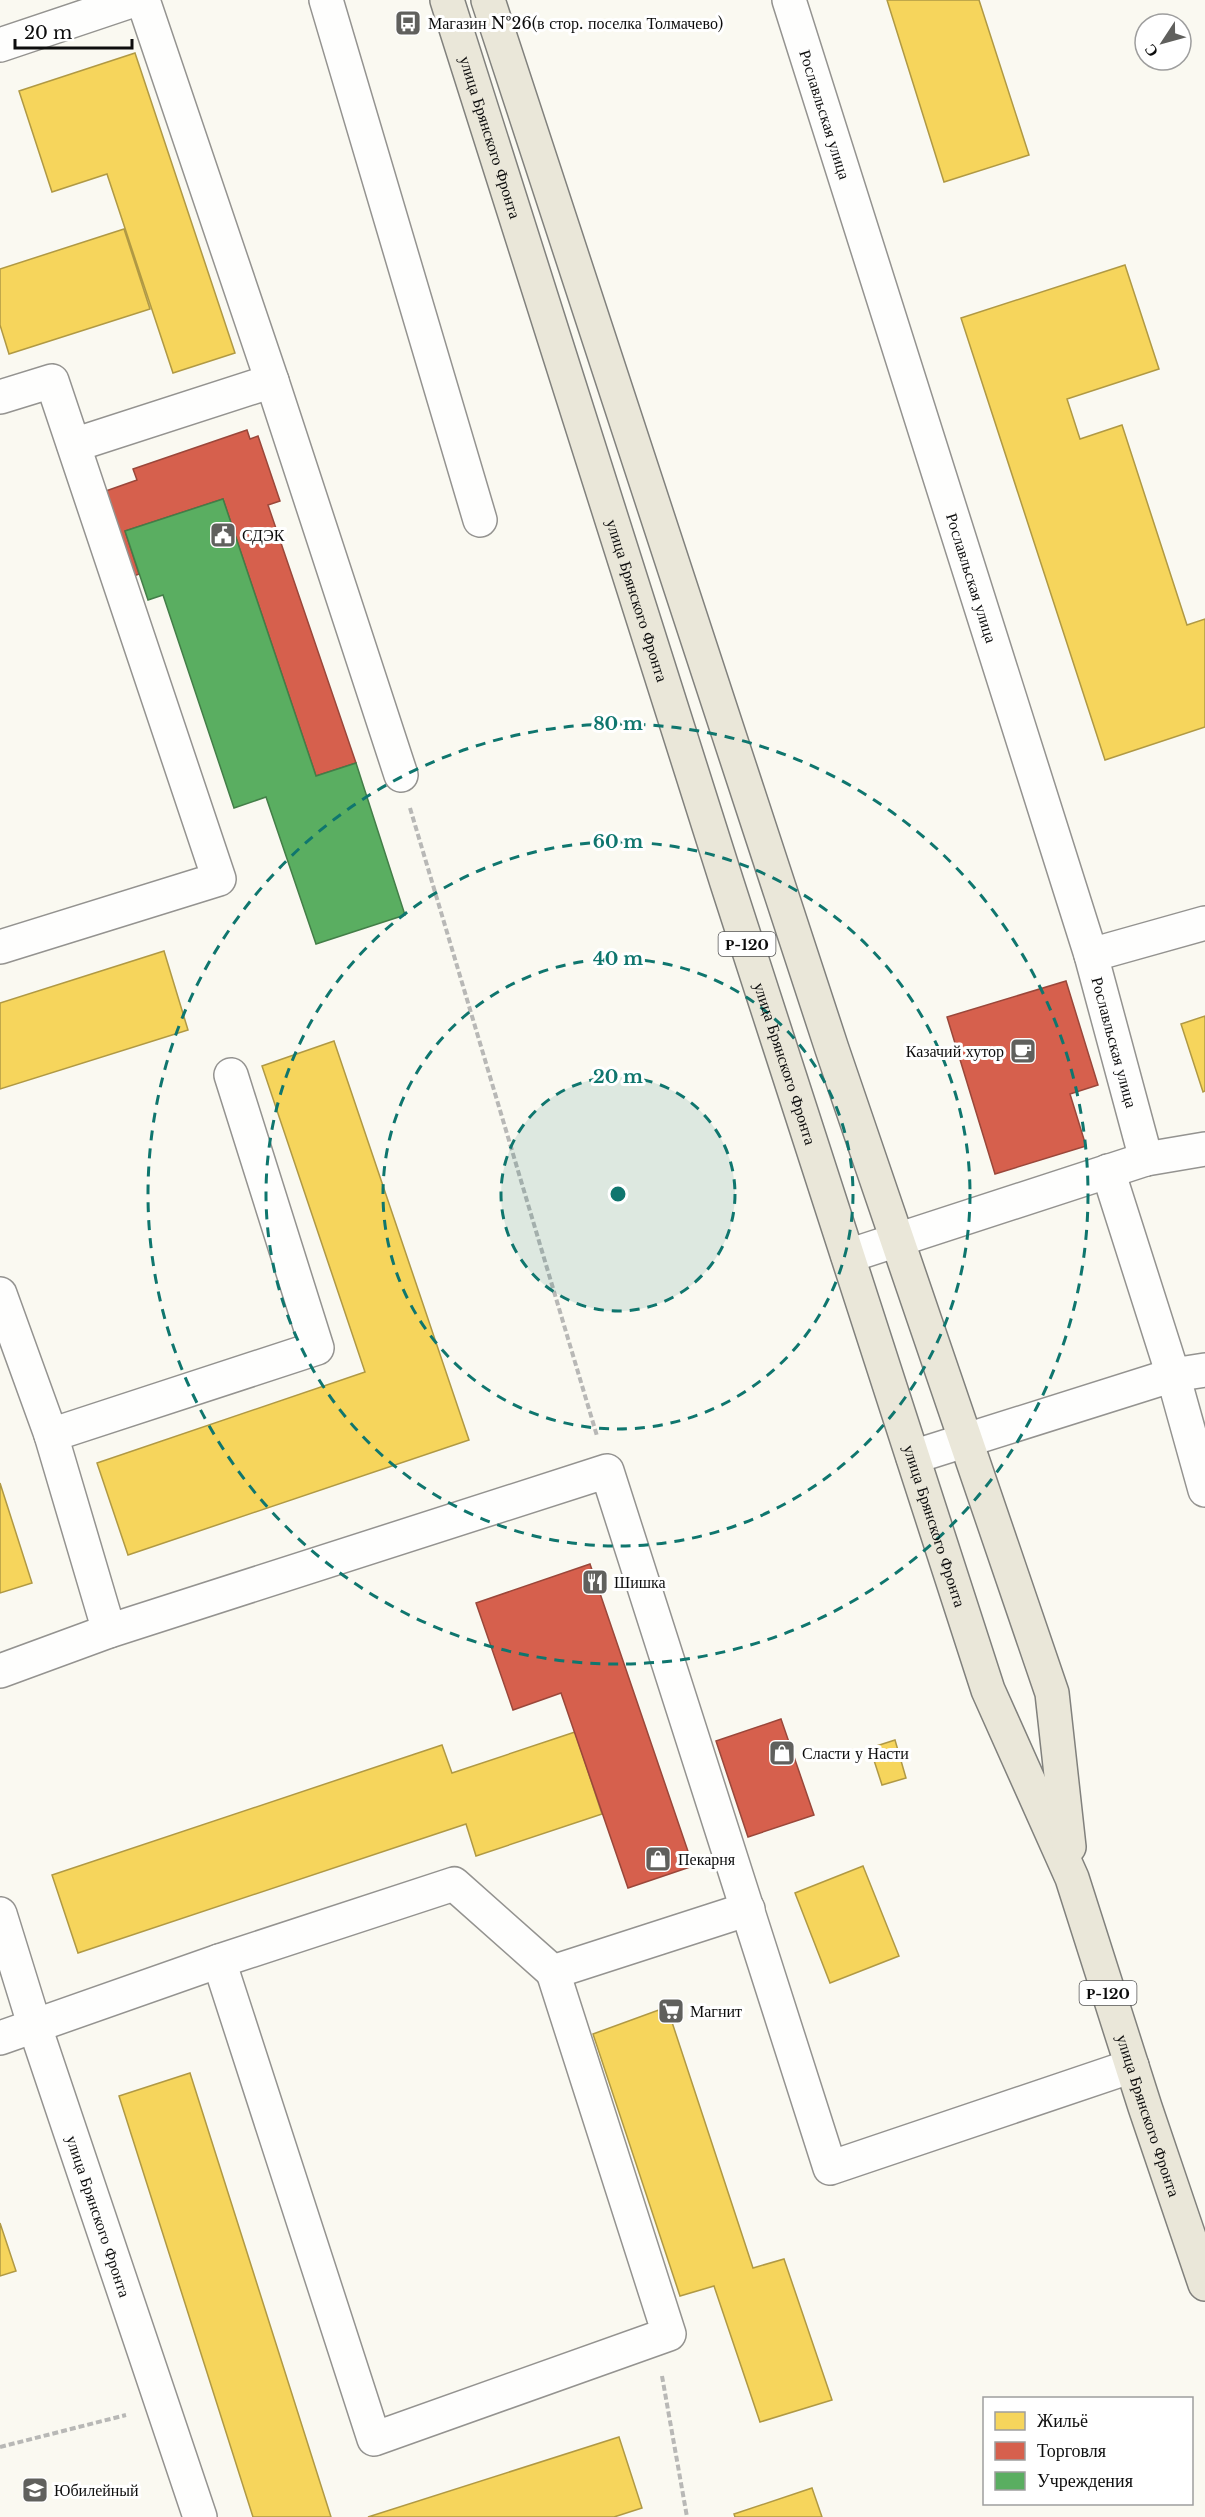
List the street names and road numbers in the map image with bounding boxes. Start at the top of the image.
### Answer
street label: Рославльская улица [795,47,855,182]
street label: улица Брянского Фронта [455,53,526,221]
street label: Рославльская улица [942,510,1002,645]
street label: улица Брянского Фронта [602,517,673,684]
road number: Р-120 [718,932,776,956]
street label: Рославльская улица [1087,975,1142,1110]
street label: улица Брянского Фронта [750,980,821,1147]
street label: улица Брянского Фронта [899,1442,971,1610]
road number: Р-120 [1080,1981,1136,2005]
street label: улица Брянского Фронта [1113,2032,1185,2199]
street label: улица Брянского Фронта [62,2133,135,2300]

